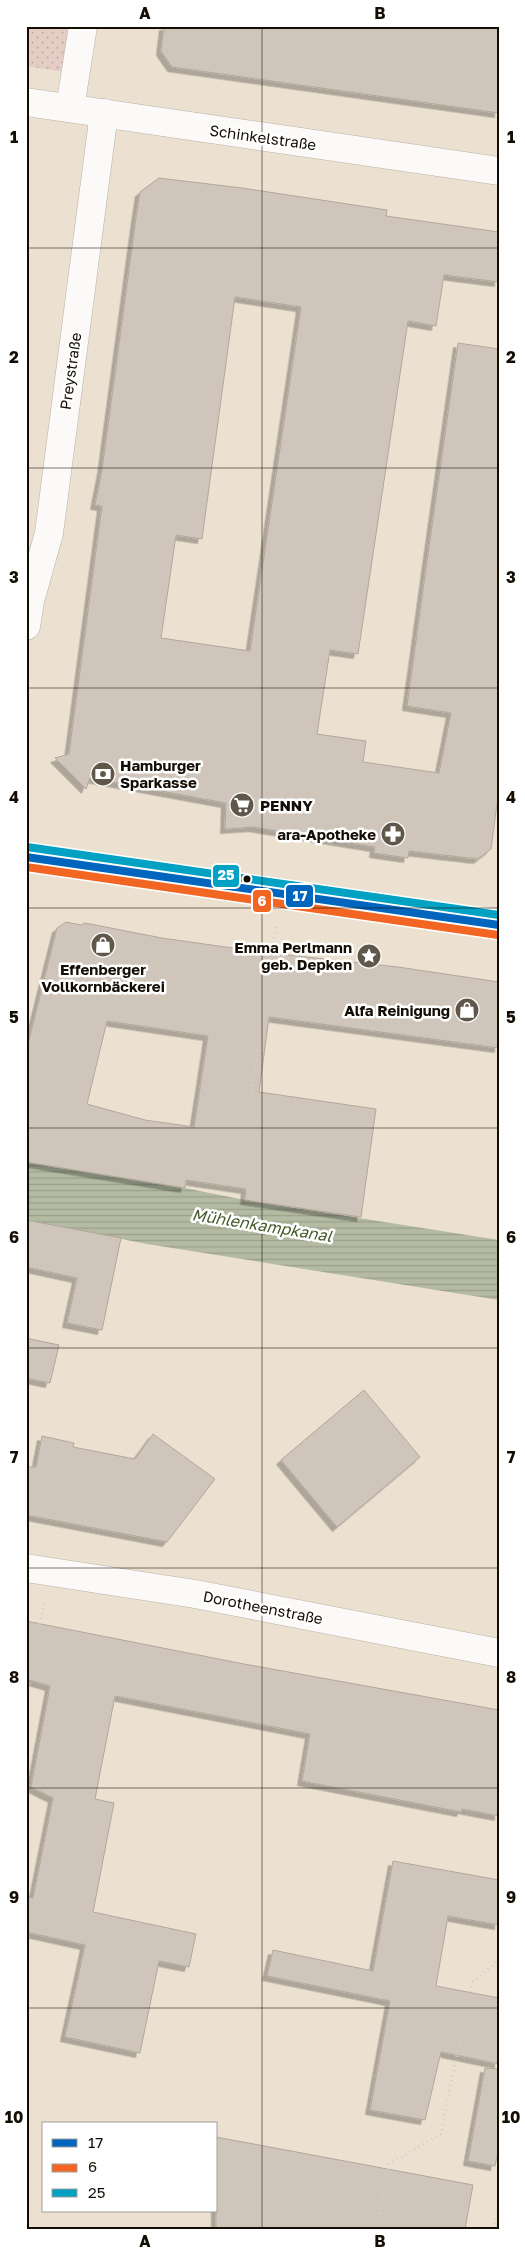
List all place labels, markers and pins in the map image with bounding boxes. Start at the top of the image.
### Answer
place label: Hamburger Sparkasse [120,756,201,791]
bank icon: Hamburger Sparkasse [90,761,116,787]
supermarket icon: PENNY [229,792,255,818]
place label: PENNY [260,796,313,814]
pharmacy icon: ara-Apotheke [380,821,406,847]
place label: ara-Apotheke [277,825,376,843]
unlabelled marker [242,874,252,884]
shop icon: Effenberger Vollkornbäckerei [90,932,116,958]
place label: Emma Perlmann geb. Depken [234,938,352,973]
place icon: Emma Perlmann geb. Depken [356,943,382,969]
place label: Effenberger Vollkornbäckerei [41,960,165,995]
shop icon: Alfa Reinigung [454,997,480,1023]
place label: Alfa Reinigung [344,1001,450,1019]

